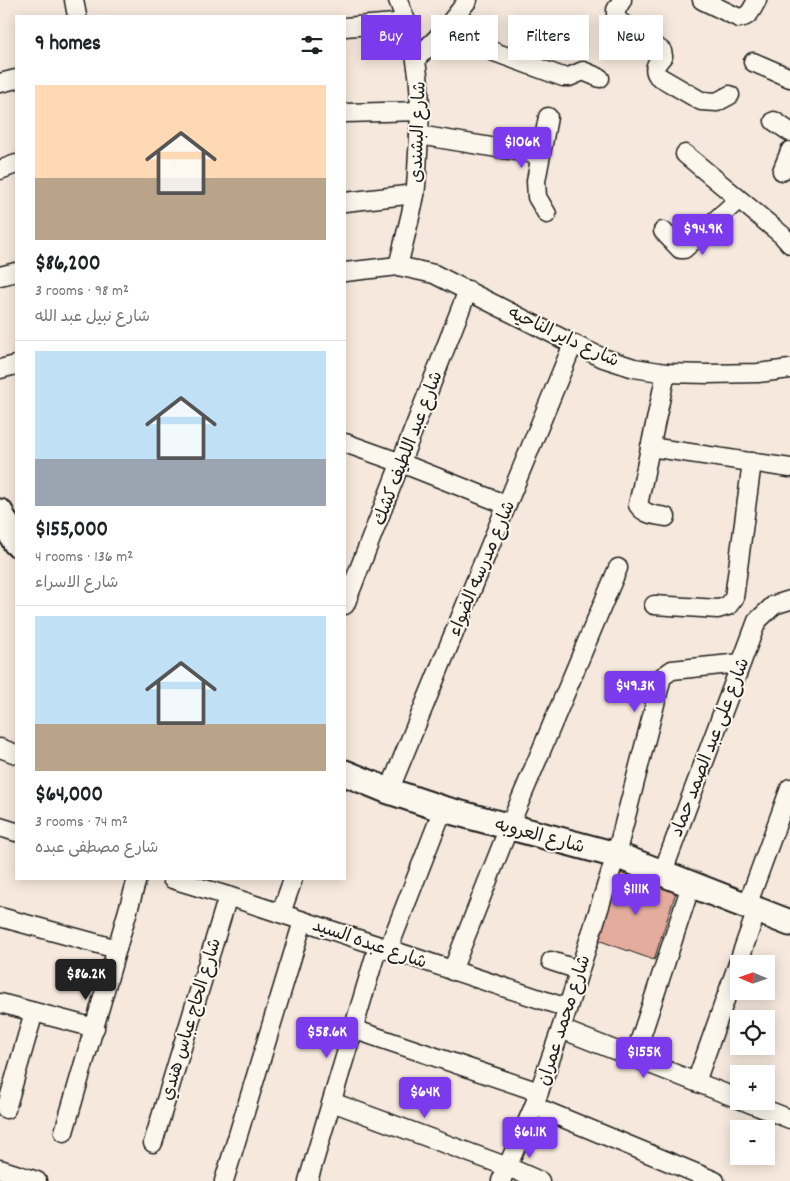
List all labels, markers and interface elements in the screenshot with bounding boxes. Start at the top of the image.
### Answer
chip: Buy [361,15,421,60]
chip: Rent [431,15,498,60]
chip: Filters [508,15,589,60]
chip: New [599,15,663,60]
text: 9 homes [35,30,101,60]
icon: filters [298,31,326,59]
street label: شارع البشندى [405,81,434,183]
icon: home [136,118,226,208]
pin: $106K [487,126,557,169]
text: $106K [504,131,540,154]
pin: $94.9K [662,214,744,256]
text: $94.9K [683,218,723,241]
text: $86,200 [35,250,100,280]
text: 3 rooms · 98 m² [35,280,129,303]
street label: شارع داير الناحيه [503,302,623,375]
text: شارع نبيل عبد الله [35,306,150,329]
street label: شارع عبد اللطيف كشك [368,368,450,530]
icon: home [136,383,226,473]
street label: شارع مدرسه الضواء [444,498,523,640]
text: $155,000 [35,516,108,546]
text: 4 rooms · 136 m² [35,546,133,569]
text: شارع الاسراء [35,572,118,595]
icon: home [136,648,226,738]
street label: شارع على عبد الصمد حماد [666,655,757,841]
pin: $49.3K [594,670,676,713]
text: $49.3K [615,675,655,698]
text: $64,000 [35,781,103,811]
text: 3 rooms · 74 m² [35,811,128,834]
street label: شارع العروبه [492,813,587,861]
text: شارع مصطفى عبده [35,837,158,860]
pin: $111K [601,874,671,916]
text: $111K [623,878,649,901]
street label: شارع عبده السيد [309,914,430,977]
street label: شارع الحاج عباس هندي [156,935,229,1104]
street label: شارع محمد عمران [532,952,598,1089]
north arrow [730,955,775,1000]
map controls [730,955,775,1165]
pin: $86.2K [45,958,127,1001]
text: $86.2K [66,963,106,986]
button: locate [730,1010,775,1055]
pin: $58.6K [286,1016,368,1059]
text: $58.6K [307,1021,347,1044]
pin: $155K [609,1036,679,1079]
text: $155K [627,1041,661,1064]
button: + [730,1065,775,1110]
pin: $64K [395,1076,455,1119]
text: $64K [410,1081,440,1104]
pin: $61.1K [489,1116,571,1159]
button: − [730,1120,775,1165]
text: $61.1K [513,1121,547,1144]

